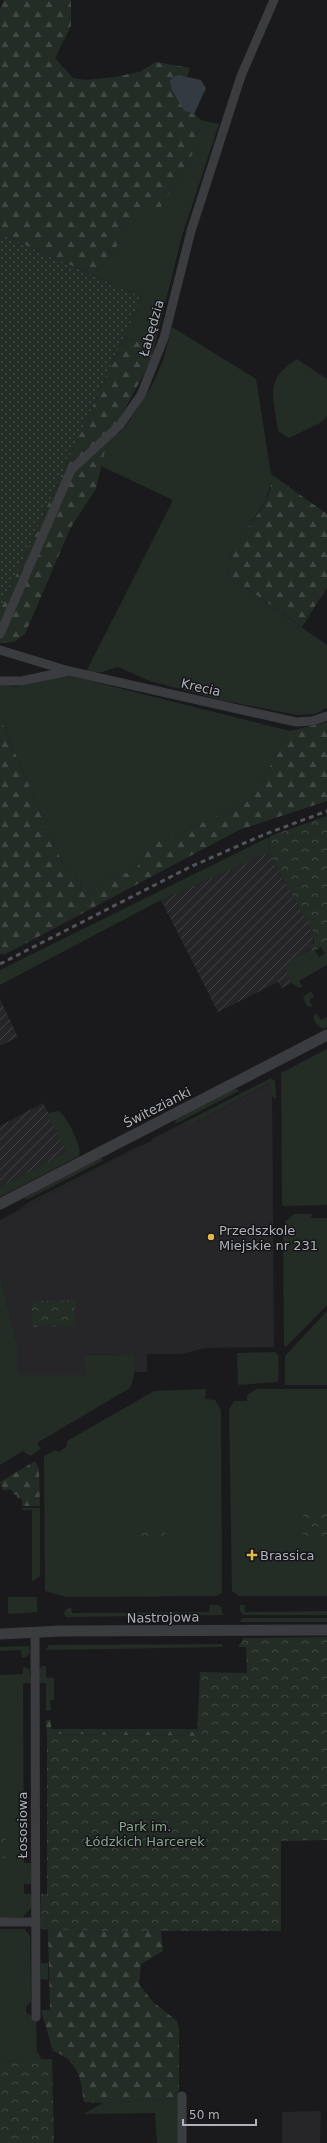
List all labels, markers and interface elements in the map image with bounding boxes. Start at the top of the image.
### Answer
street label: Łabędzia [136,298,167,359]
street label: Krecia [180,676,222,699]
street label: Świtezianki [121,1084,193,1131]
place label: Przedszkole Miejskie nr 231 [219,1223,318,1253]
marker: Przedszkole Miejskie nr 231 [206,1232,216,1242]
place label: Brassica [260,1548,315,1563]
marker: Brassica [247,1550,257,1560]
street label: Nastrojowa [127,1609,200,1626]
street label: Łososiowa [15,1792,30,1859]
park label: Park im. Łódzkich Harcerek [84,1819,205,1849]
scale bar [183,2101,256,2127]
text: 50 m [189,2108,220,2122]

